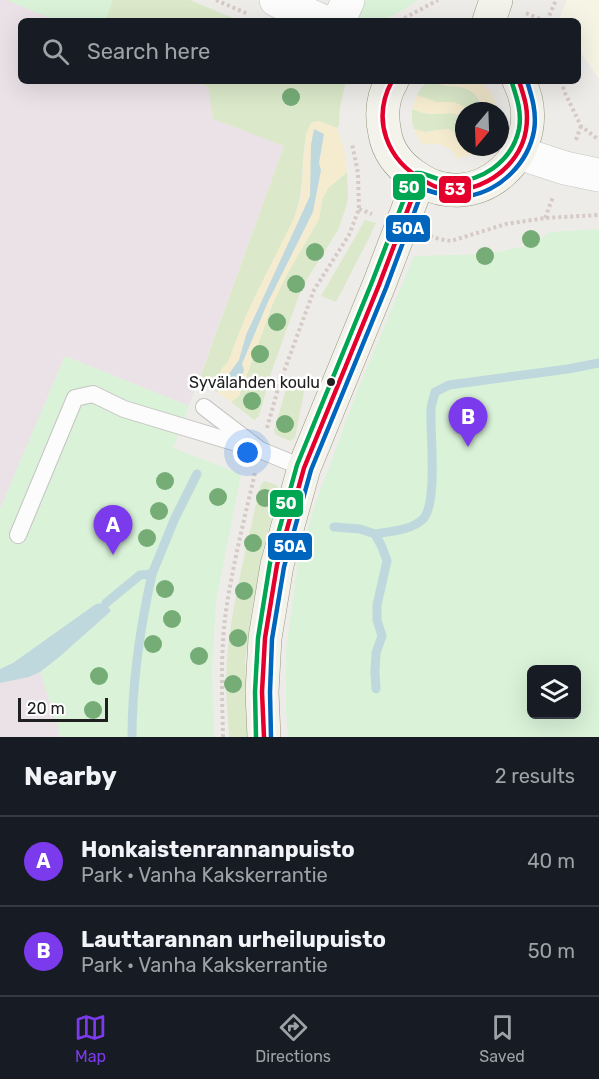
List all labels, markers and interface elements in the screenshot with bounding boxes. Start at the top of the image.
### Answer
search box [18,18,581,84]
icon: search [39,35,72,68]
text: Search here [87,38,210,65]
north arrow [455,102,509,156]
line badge: 50 [392,173,426,201]
line badge: 53 [438,175,472,204]
text: 50 [398,178,420,197]
text: 53 [445,180,465,199]
line badge: 50A [385,214,431,243]
text: 50A [392,219,425,238]
place label: Syvälahden koulu [189,373,320,392]
marker: Syvälahden koulu [325,376,337,388]
pin: B [448,398,488,447]
your location [233,438,262,467]
line badge: 50 [269,489,304,518]
text: 50 [275,494,297,513]
pin: A [94,506,132,555]
line badge: 50A [267,532,313,561]
text: 50A [274,537,307,556]
map controls [527,665,581,719]
button: layers [527,665,581,719]
scale bar [18,695,108,722]
text: 20 m [27,699,65,718]
text: Nearby [24,761,117,792]
text: 2 results [495,764,575,788]
text: Honkaistenrannanpuisto [81,836,355,863]
text: A [36,849,51,873]
text: 40 m [527,849,575,873]
text: Park · Vanha Kakskerrantie [81,863,328,887]
text: Lauttarannan urheilupuisto [81,926,386,953]
text: B [36,939,51,963]
text: 50 m [528,939,575,963]
text: Park · Vanha Kakskerrantie [81,953,328,977]
tab: Map [74,1011,107,1066]
tab: Directions [255,1011,331,1066]
tab: Saved [479,1011,525,1066]

